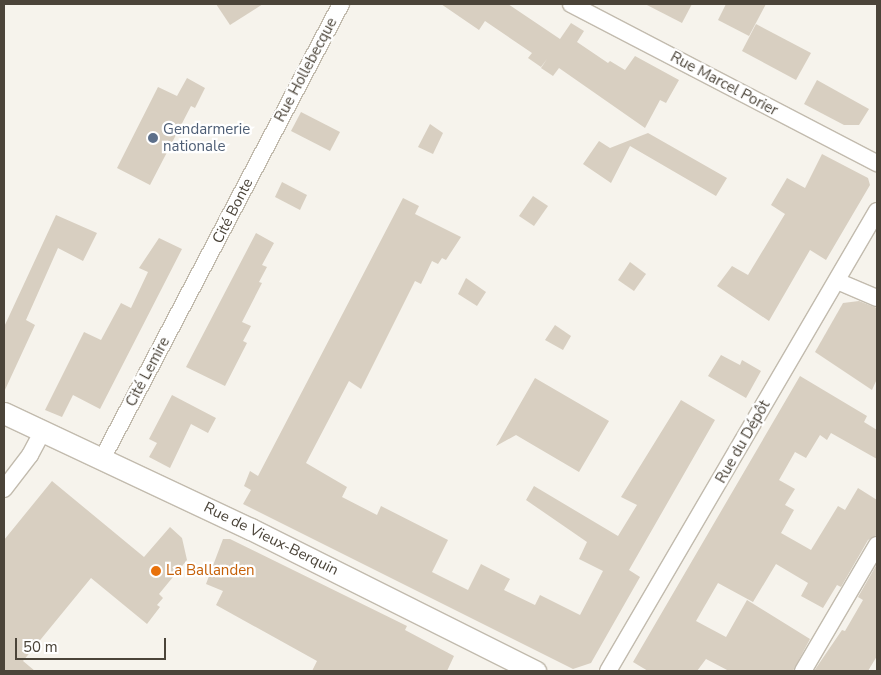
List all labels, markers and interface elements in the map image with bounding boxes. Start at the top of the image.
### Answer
street label: Rue Hollebecque [271,15,341,125]
street label: Rue Marcel Porier [667,48,781,120]
place label: Gendarmerie nationale [163,120,250,155]
marker: Gendarmerie nationale [147,132,159,144]
street label: Cité Bonte [209,175,257,247]
street label: Cité Lemire [122,334,174,410]
street label: Rue du Dépôt [712,397,774,487]
street label: Rue de Vieux-Berquin [201,499,341,579]
place label: La Ballanden [166,562,255,580]
marker: La Ballanden [150,565,162,577]
scale bar [18,628,169,660]
text: 50 m [23,637,58,657]

